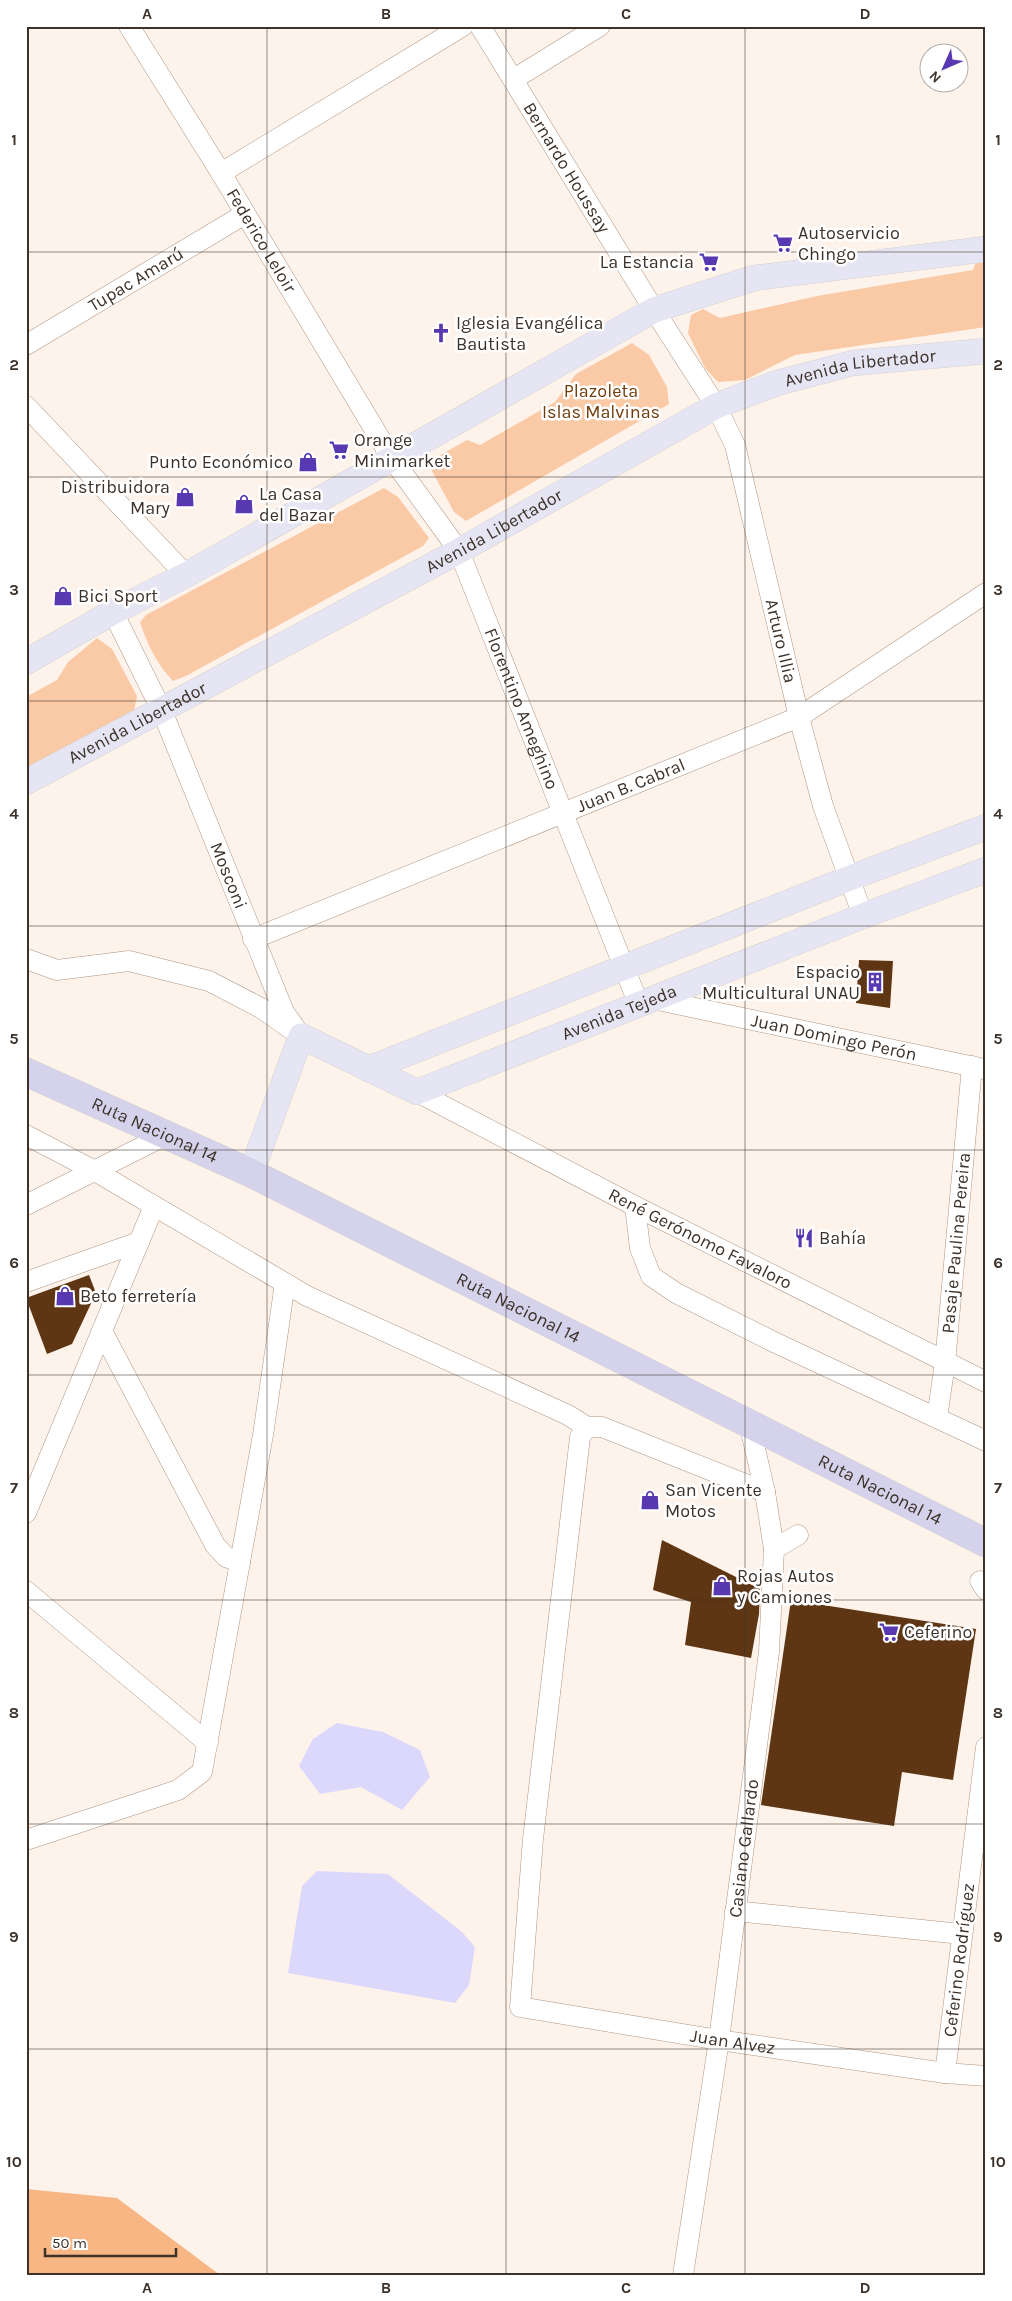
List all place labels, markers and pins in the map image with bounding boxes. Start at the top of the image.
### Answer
place label: Autoservicio Chingo [798,222,900,265]
supermarket icon: Autoservicio Chingo [772,232,794,254]
place label: La Estancia [600,251,694,273]
supermarket icon: La Estancia [698,251,720,273]
place label: Iglesia Evangélica Bautista [456,312,603,355]
church icon: Iglesia Evangélica Bautista [430,322,452,344]
place label: Orange Minimarket [354,429,450,472]
supermarket icon: Orange Minimarket [328,439,350,461]
place label: Punto Económico [149,451,293,473]
shop icon: Punto Económico [297,451,319,473]
place label: Distribuidora Mary [61,476,171,519]
place label: La Casa del Bazar [259,483,335,526]
shop icon: Distribuidora Mary [174,486,196,508]
shop icon: La Casa del Bazar [233,493,255,515]
shop icon: Bici Sport [52,585,74,607]
place label: Bici Sport [78,585,158,607]
place label: Espacio Multicultural UNAU [702,961,860,1004]
building icon: Espacio Multicultural UNAU [864,971,886,993]
restaurant icon: Bahía [793,1227,815,1249]
place label: Bahía [819,1227,866,1249]
shop icon: Beto ferretería [54,1285,76,1307]
place label: Beto ferretería [80,1285,197,1307]
place label: San Vicente Motos [665,1479,762,1522]
shop icon: San Vicente Motos [639,1489,661,1511]
place label: Rojas Autos y Camiones [736,1565,834,1608]
shop icon: Rojas Autos y Camiones [711,1575,733,1597]
supermarket icon: Ceferino [878,1621,900,1643]
place label: Ceferino [904,1621,972,1643]

